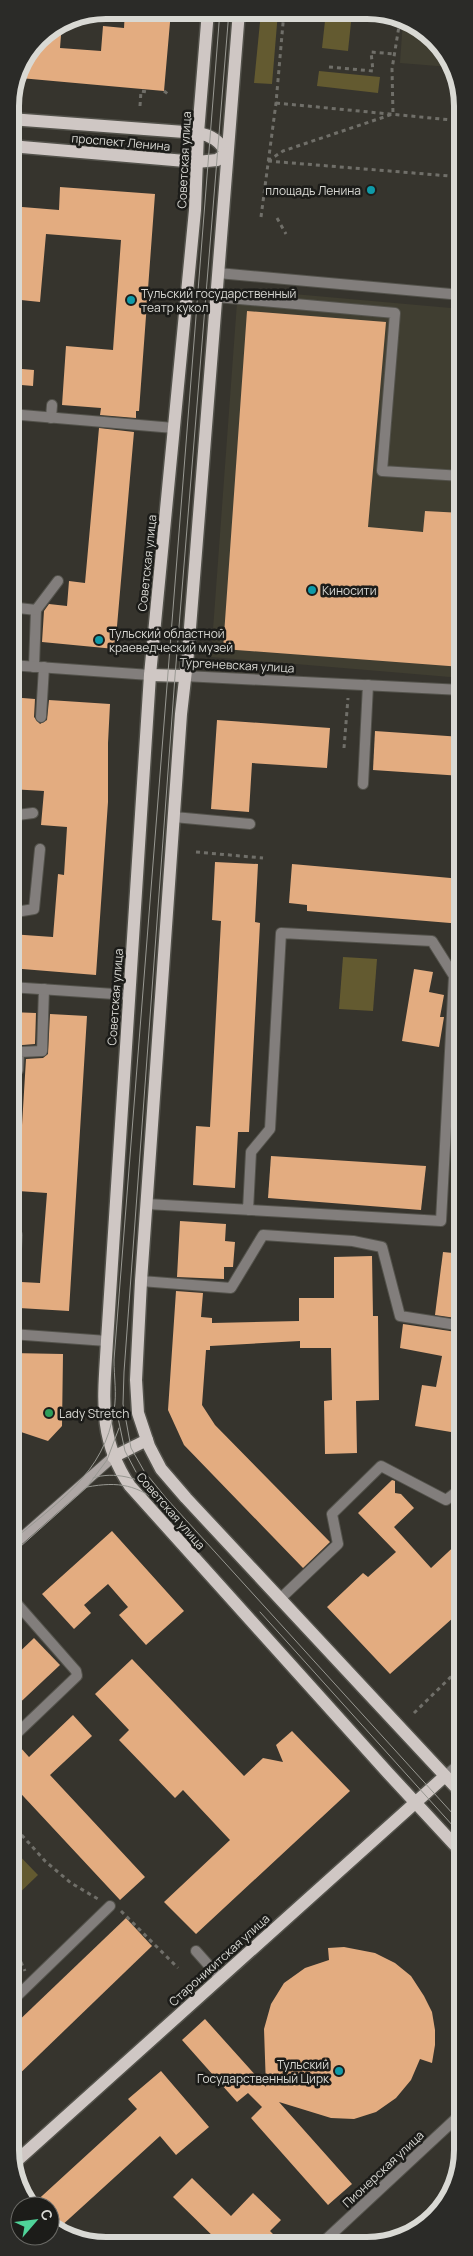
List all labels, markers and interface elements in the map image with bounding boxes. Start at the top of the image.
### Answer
street label: Советская улица [173,111,195,209]
street label: проспект Ленина [71,129,171,155]
place label: площадь Ленина [265,182,361,199]
marker: площадь Ленина [365,184,377,196]
place label: Тульский государственный театр кукол [141,285,296,316]
marker: Тульский государственный театр кукол [125,294,137,306]
street label: Советская улица [133,514,161,612]
place label: Киносити [322,582,377,599]
marker: Киносити [306,584,318,596]
place label: Тульский областной краеведческий музей [109,625,233,656]
marker: Тульский областной краеведческий музей [93,634,105,646]
street label: Тургеневская улица [179,654,295,676]
street label: Советская улица [103,948,127,1046]
place label: Lady Stretch [59,1405,129,1422]
marker: Lady Stretch [43,1407,55,1419]
street label: Советская улица [133,1469,209,1553]
street label: Староникитская улица [165,1910,273,2010]
place label: Тульский Государственный Цирк [197,2056,330,2087]
marker: Тульский Государственный Цирк [333,2065,345,2077]
street label: Пионерская улица [339,2127,427,2211]
north arrow [10,2196,60,2246]
text: С [36,2206,58,2224]

